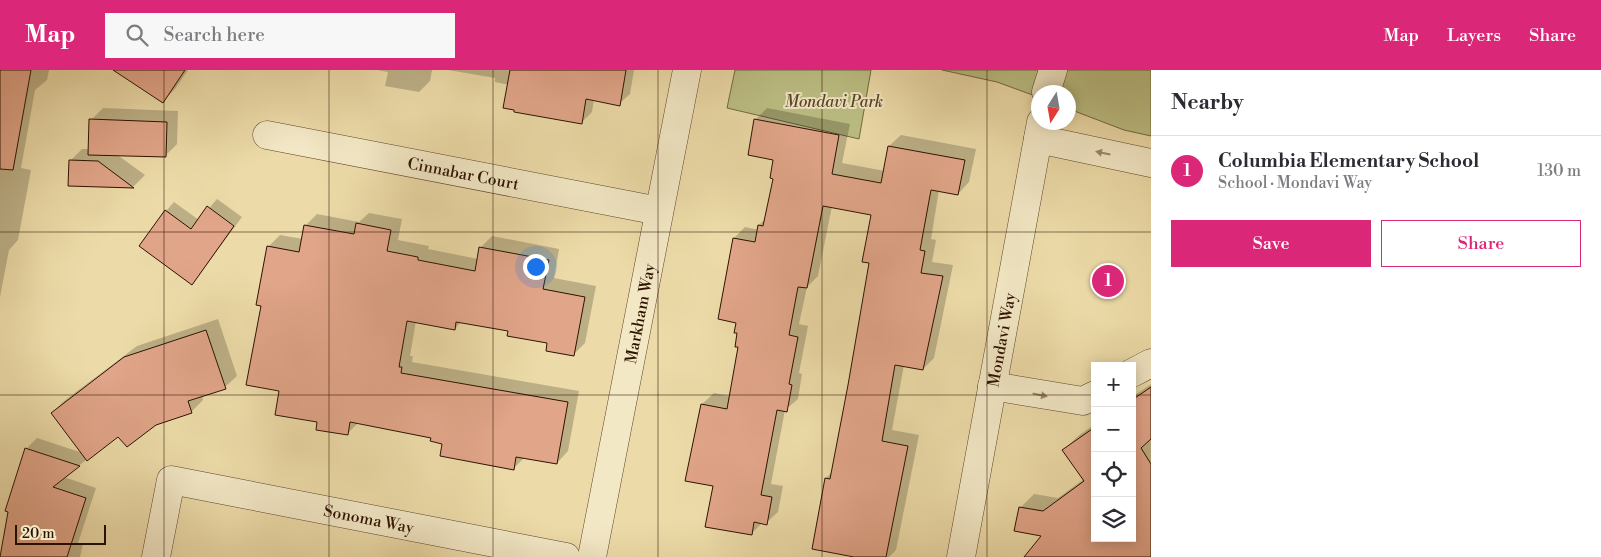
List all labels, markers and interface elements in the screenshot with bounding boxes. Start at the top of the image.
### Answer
search box [105,13,455,58]
text: Map [25,20,75,50]
icon: search [123,21,151,49]
text: Search here [163,23,265,47]
text: Map [1384,24,1419,47]
text: Layers [1447,24,1501,47]
text: Share [1529,24,1576,47]
north arrow [1031,85,1076,130]
text: Nearby [1171,90,1244,116]
park label: Mondavi Park [785,92,883,112]
one-way arrow [1096,149,1111,157]
text: Columbia Elementary School [1218,149,1479,173]
street label: Cinnabar Court [406,153,521,195]
text: 1 [1183,161,1191,181]
text: 130 m [1537,161,1581,181]
text: School · Mondavi Way [1218,173,1372,193]
button: Save [1171,220,1371,267]
button: Share [1381,220,1581,267]
your location [523,254,549,280]
street label: Markham Way [621,262,660,366]
pin: 1 [1092,262,1124,300]
street label: Mondavi Way [983,291,1020,389]
map controls [1091,362,1136,542]
button: + [1091,362,1136,407]
one-way arrow [1033,392,1049,400]
button: − [1091,407,1136,452]
button: locate [1091,452,1136,497]
button: layers [1091,497,1136,542]
street label: Sonoma Way [322,501,416,538]
scale bar [15,522,106,545]
text: 20 m [22,525,54,543]

